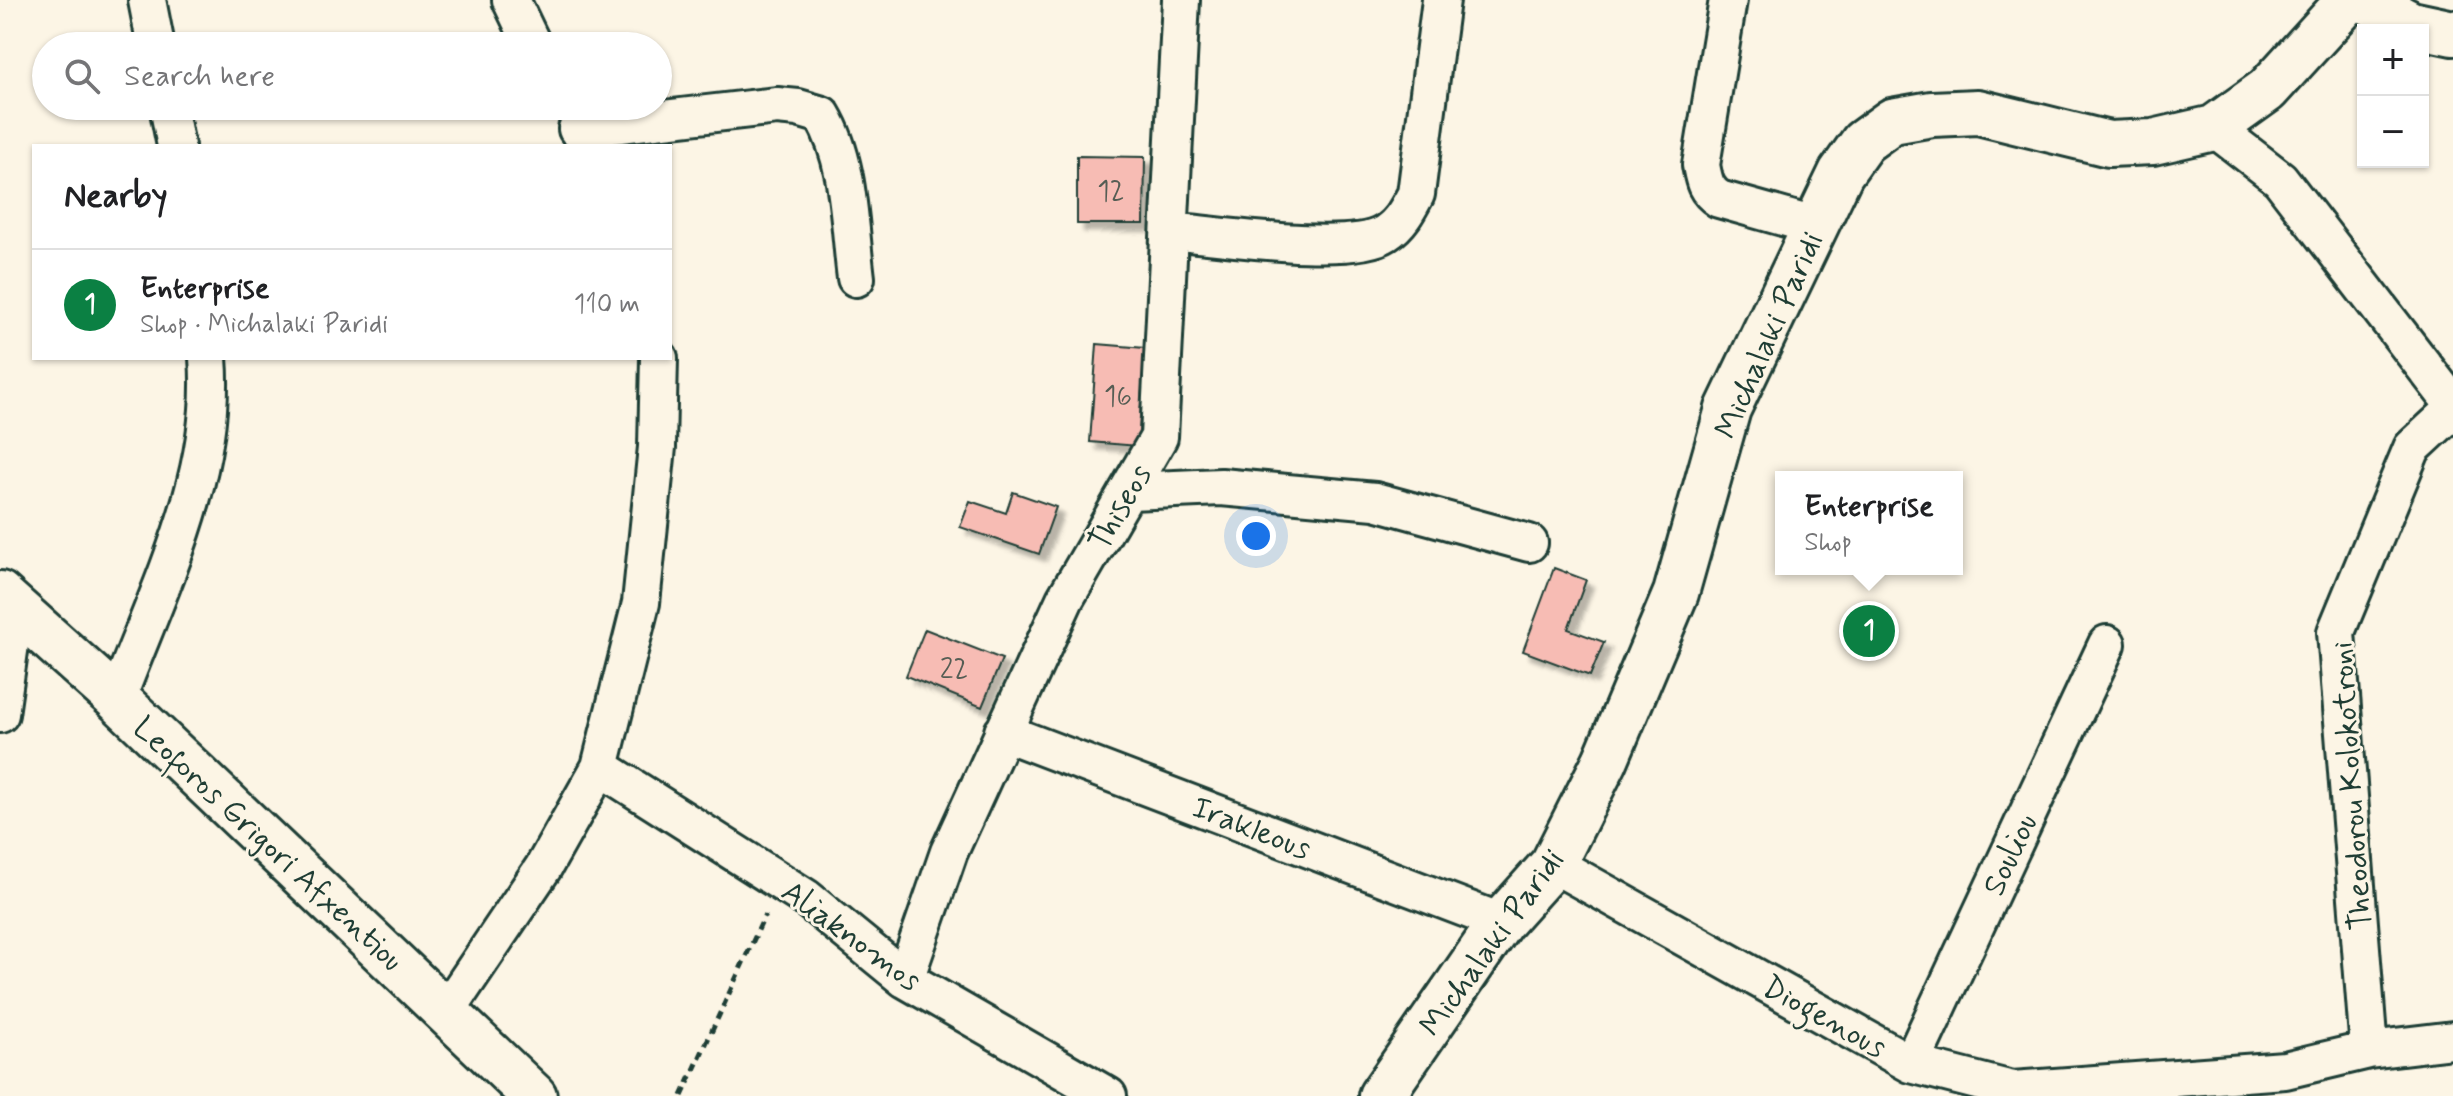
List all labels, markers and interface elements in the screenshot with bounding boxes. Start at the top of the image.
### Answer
map controls [2357,24,2429,168]
button: + [2357,24,2429,96]
search box [32,32,672,120]
icon: search [60,54,104,98]
text: Search here [124,57,275,96]
button: − [2357,96,2429,168]
text: Nearby [64,174,168,219]
house number: 12 [1097,174,1125,211]
street label: Michalaki Paridi [1706,226,1834,446]
text: Enterprise [140,269,269,308]
text: 1 [84,288,96,322]
text: 110 m [574,288,640,322]
text: Shop · Michalaki Paridi [140,308,388,342]
house number: 16 [1104,379,1132,416]
street label: Thiseos [1079,457,1162,559]
popup [1775,471,1963,575]
text: Enterprise [1804,487,1934,526]
your location [1236,516,1276,556]
text: Shop [1804,526,1852,560]
pin: 1 [1843,601,1895,661]
street label: Theodorou Kolokotroni [2321,640,2383,932]
house number: 22 [940,652,968,689]
street label: Leoforos Grigori Afxentiou [122,708,412,983]
street label: Irakleous [1186,787,1317,871]
street label: Souliou [1974,807,2048,903]
street label: Michalaki Paridi [1410,841,1575,1045]
street label: Aliaknomos [772,872,929,1002]
street label: Diogenous [1753,966,1894,1072]

